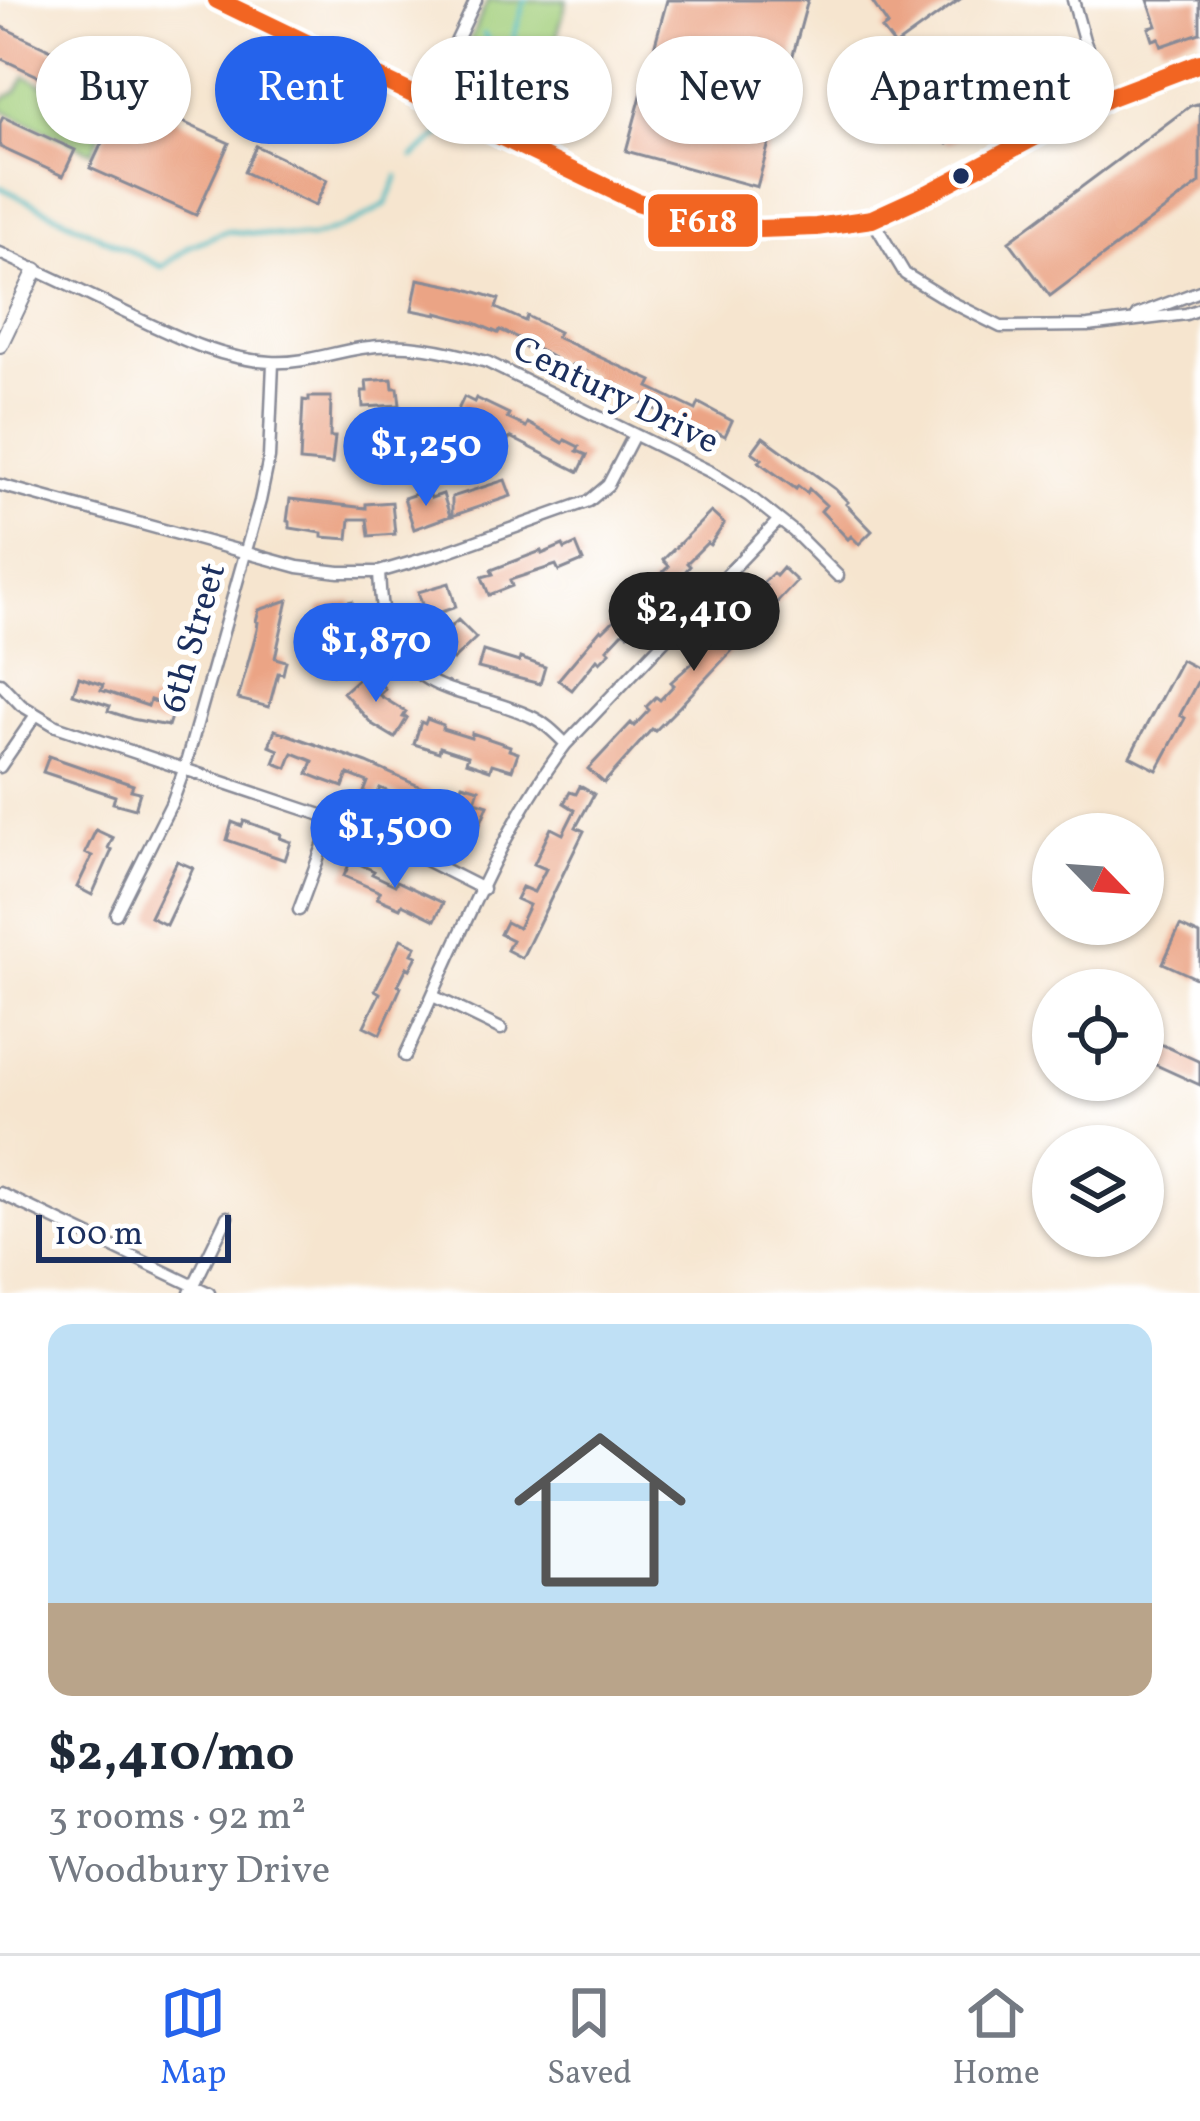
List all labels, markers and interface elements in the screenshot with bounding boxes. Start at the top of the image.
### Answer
chip: Buy [36,36,191,144]
chip: Rent [215,36,387,144]
chip: Filters [411,36,612,144]
chip: New [636,36,803,144]
chip: Apartment [827,36,1114,144]
unlabelled marker [950,165,972,187]
line badge: F618 [646,192,760,249]
text: F618 [669,201,737,247]
street label: Century Drive [504,325,727,468]
pin: $1,250 [328,407,524,509]
text: $1,250 [370,419,482,473]
street label: 6th Street [150,557,240,719]
pin: $2,410 [596,572,792,674]
text: $2,410 [636,584,752,638]
pin: $1,870 [278,603,474,705]
text: $1,870 [320,615,432,669]
pin: $1,500 [297,789,493,891]
text: $1,500 [337,801,453,855]
north arrow [1032,813,1164,945]
map controls [1032,813,1164,1257]
button: locate [1032,969,1164,1101]
button: layers [1032,1125,1164,1257]
scale bar [36,1209,231,1262]
text: 100 m [54,1213,143,1259]
icon: home [492,1402,708,1618]
text: $2,410/mo [48,1720,295,1791]
text: 3 rooms · 92 m² [48,1791,306,1845]
text: Woodbury Drive [48,1845,330,1899]
tab: Map [160,1980,226,2098]
tab: Saved [547,1980,632,2098]
tab: Home [952,1980,1040,2098]

